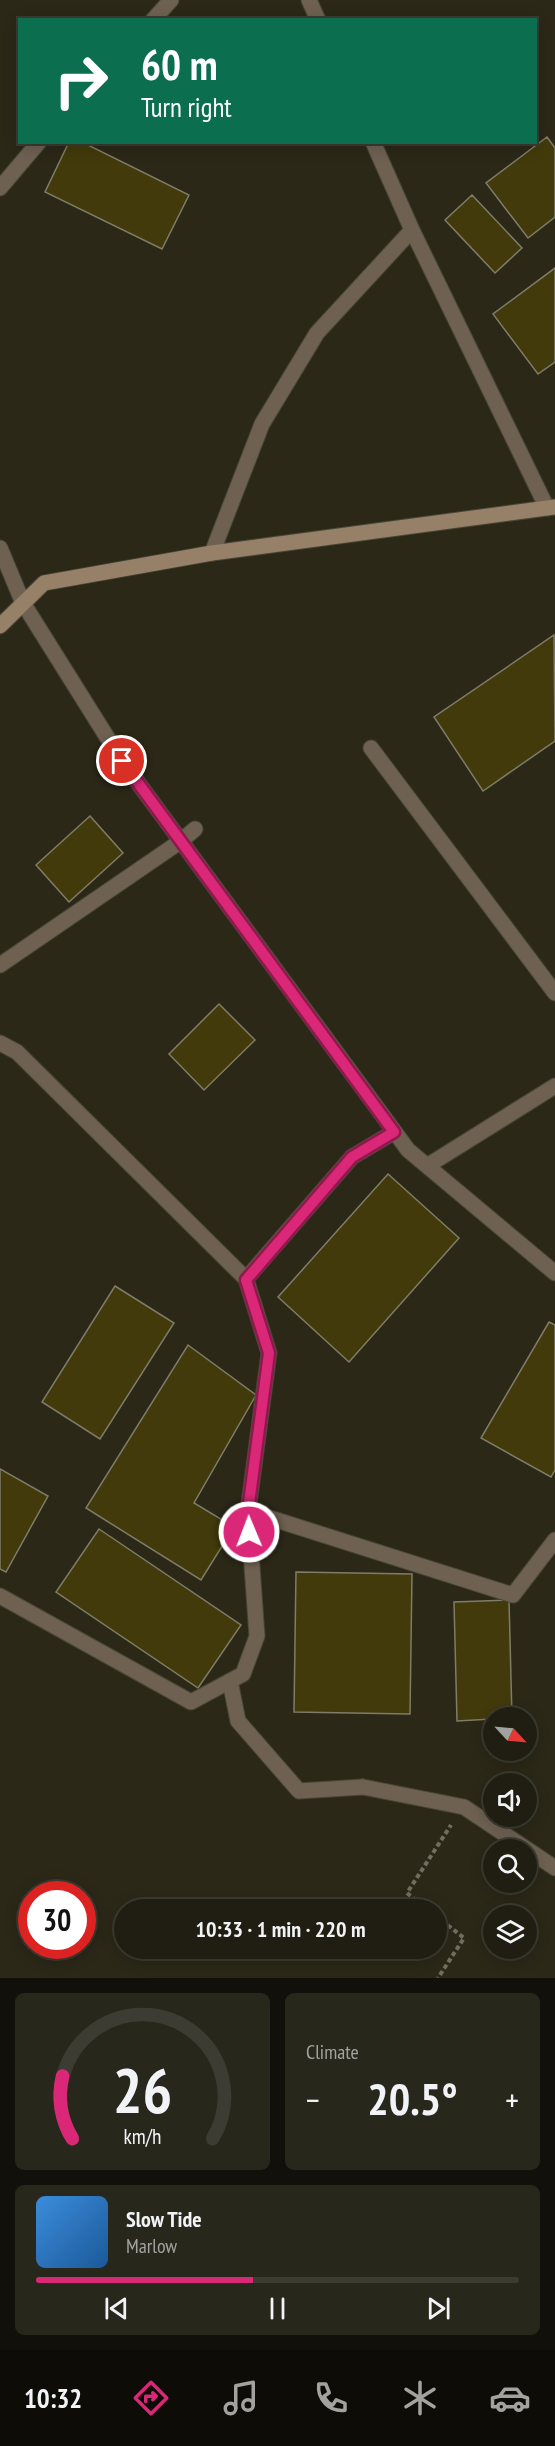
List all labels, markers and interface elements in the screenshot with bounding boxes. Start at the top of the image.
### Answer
text: 60 m [141,37,218,92]
icon: right [42,42,120,120]
text: Turn right [141,90,232,124]
pin [96,735,147,786]
icon: arrive [105,744,138,777]
position arrow [217,1500,281,1564]
north arrow [483,1707,537,1761]
map controls [483,1707,537,1959]
button: sound [483,1773,537,1827]
button: search [483,1839,537,1893]
speed limit sign: 30 [18,1881,96,1959]
button: layers [483,1905,537,1959]
text: 10:33 · 1 min · 220 m [195,1915,366,1943]
text: Climate [306,2039,359,2065]
text: 26 [113,2049,172,2130]
text: 20.5° [367,2069,458,2127]
text: − [306,2078,320,2121]
text: + [505,2078,519,2121]
text: km/h [123,2122,162,2150]
text: Slow Tide [126,2205,202,2233]
text: Marlow [126,2233,177,2259]
icon: previous [100,2292,133,2325]
icon: pause [261,2292,294,2325]
icon: next [422,2292,455,2325]
icon: directions [130,2377,172,2419]
icon: music [220,2377,262,2419]
icon: phone [310,2377,352,2419]
icon: climate [399,2377,441,2419]
icon: car [489,2377,531,2419]
text: 10:32 [24,2381,82,2415]

